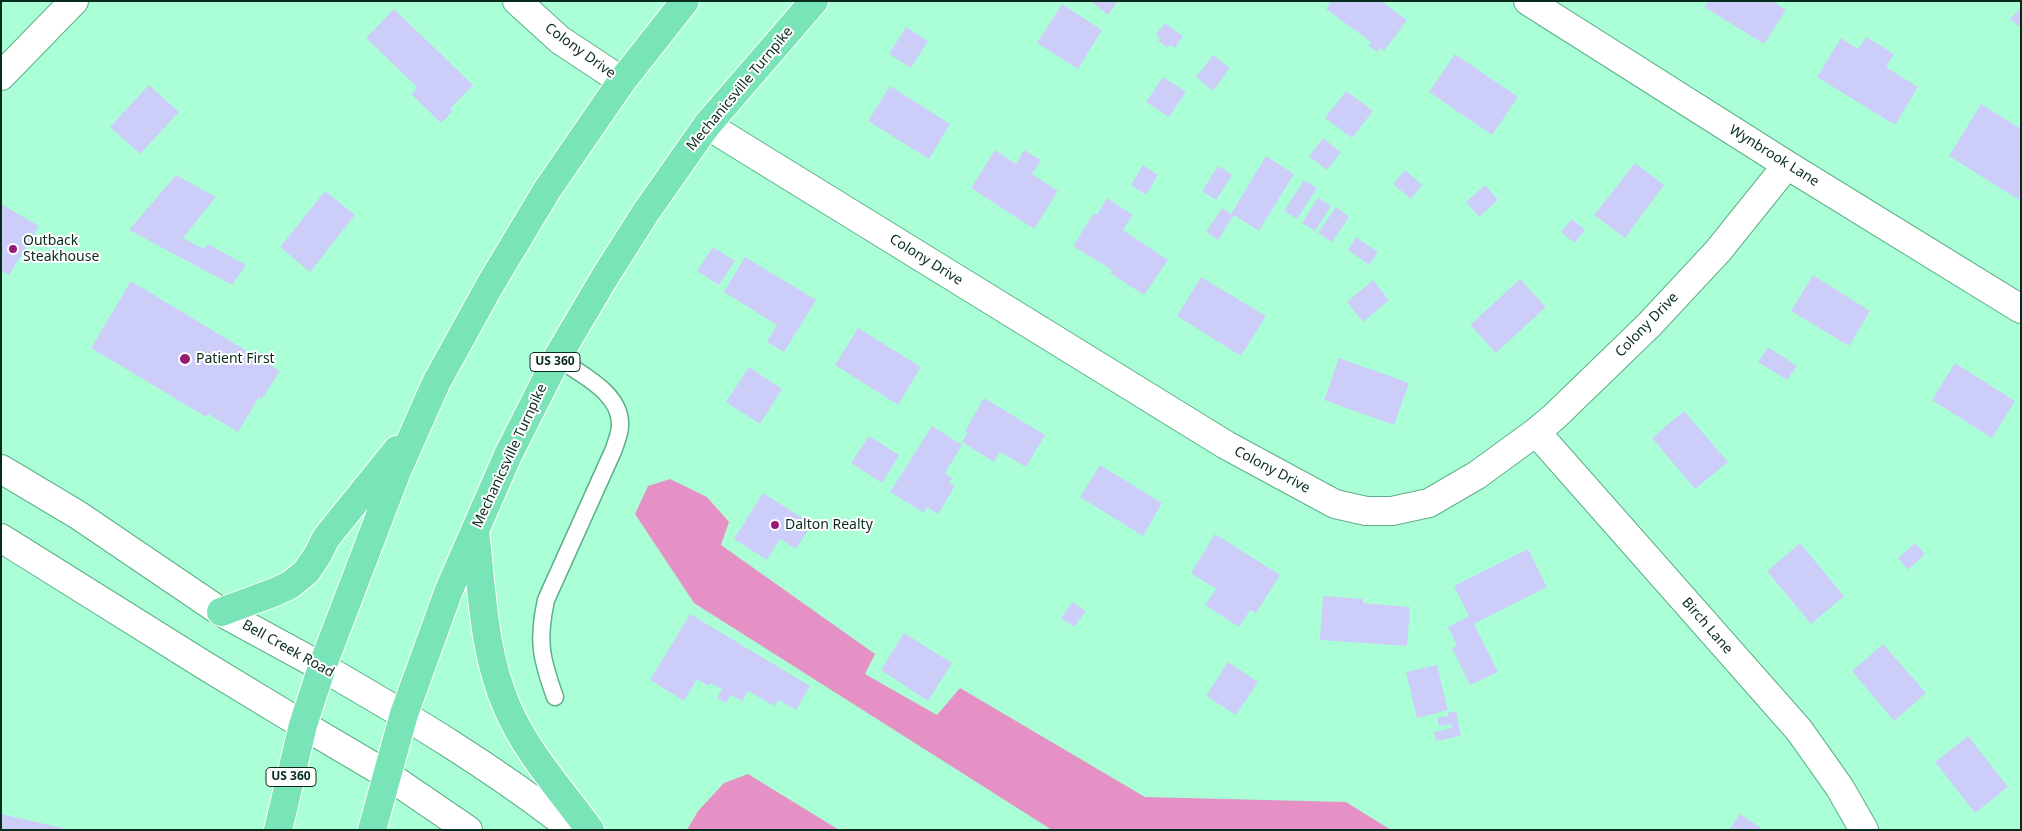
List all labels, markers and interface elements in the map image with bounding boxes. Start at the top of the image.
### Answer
street label: Colony Drive [541,20,619,82]
street label: Mechanicsville Turnpike [683,24,797,154]
street label: Wynbrook Lane [1726,122,1822,190]
street label: Colony Drive [886,231,966,289]
place label: Outback Steakhouse [23,233,99,266]
marker: Outback Steakhouse [7,243,19,255]
street label: Colony Drive [1612,289,1682,361]
place label: Patient First [196,351,275,367]
marker: Patient First [178,352,192,366]
road number: US 360 [530,352,580,372]
street label: Mechanicsville Turnpike [469,381,551,531]
street label: Colony Drive [1231,443,1313,497]
place label: Dalton Realty [785,517,873,533]
marker: Dalton Realty [769,519,781,531]
street label: Birch Lane [1678,594,1736,658]
street label: Bell Creek Road [239,617,337,681]
road number: US 360 [266,768,316,786]

